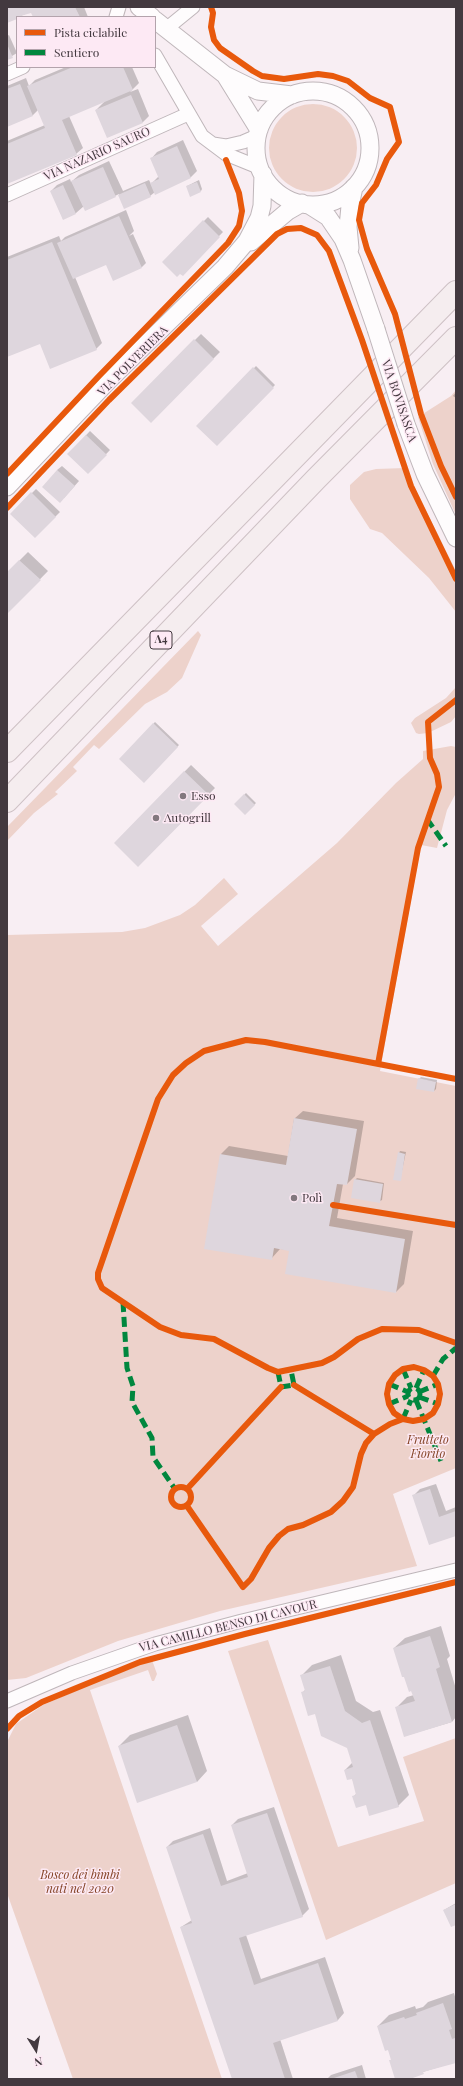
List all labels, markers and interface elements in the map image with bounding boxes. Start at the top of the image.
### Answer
legend [16,16,156,68]
text: Pista ciclabile [54,24,127,40]
text: Sentiero [54,44,99,60]
street label: VIA NAZARIO SAURO [42,124,152,184]
street label: VIA POLVERIERA [95,323,171,399]
street label: VIA BOVISASCA [378,358,420,444]
road number: A4 [150,631,172,649]
place label: Esso [191,789,216,803]
marker: Esso [178,791,188,801]
place label: Autogrill [164,811,211,825]
marker: Autogrill [151,813,161,823]
place label: Polì [302,1191,322,1205]
marker: Polì [289,1193,299,1203]
park label: Frutteto Fiorito [407,1433,449,1461]
street label: VIA CAMILLO BENSO DI CAVOUR [138,1597,318,1655]
park label: Bosco dei bimbi nati nel 2020 [40,1868,120,1896]
north arrow [16,2030,56,2070]
text: N [33,2054,44,2070]

